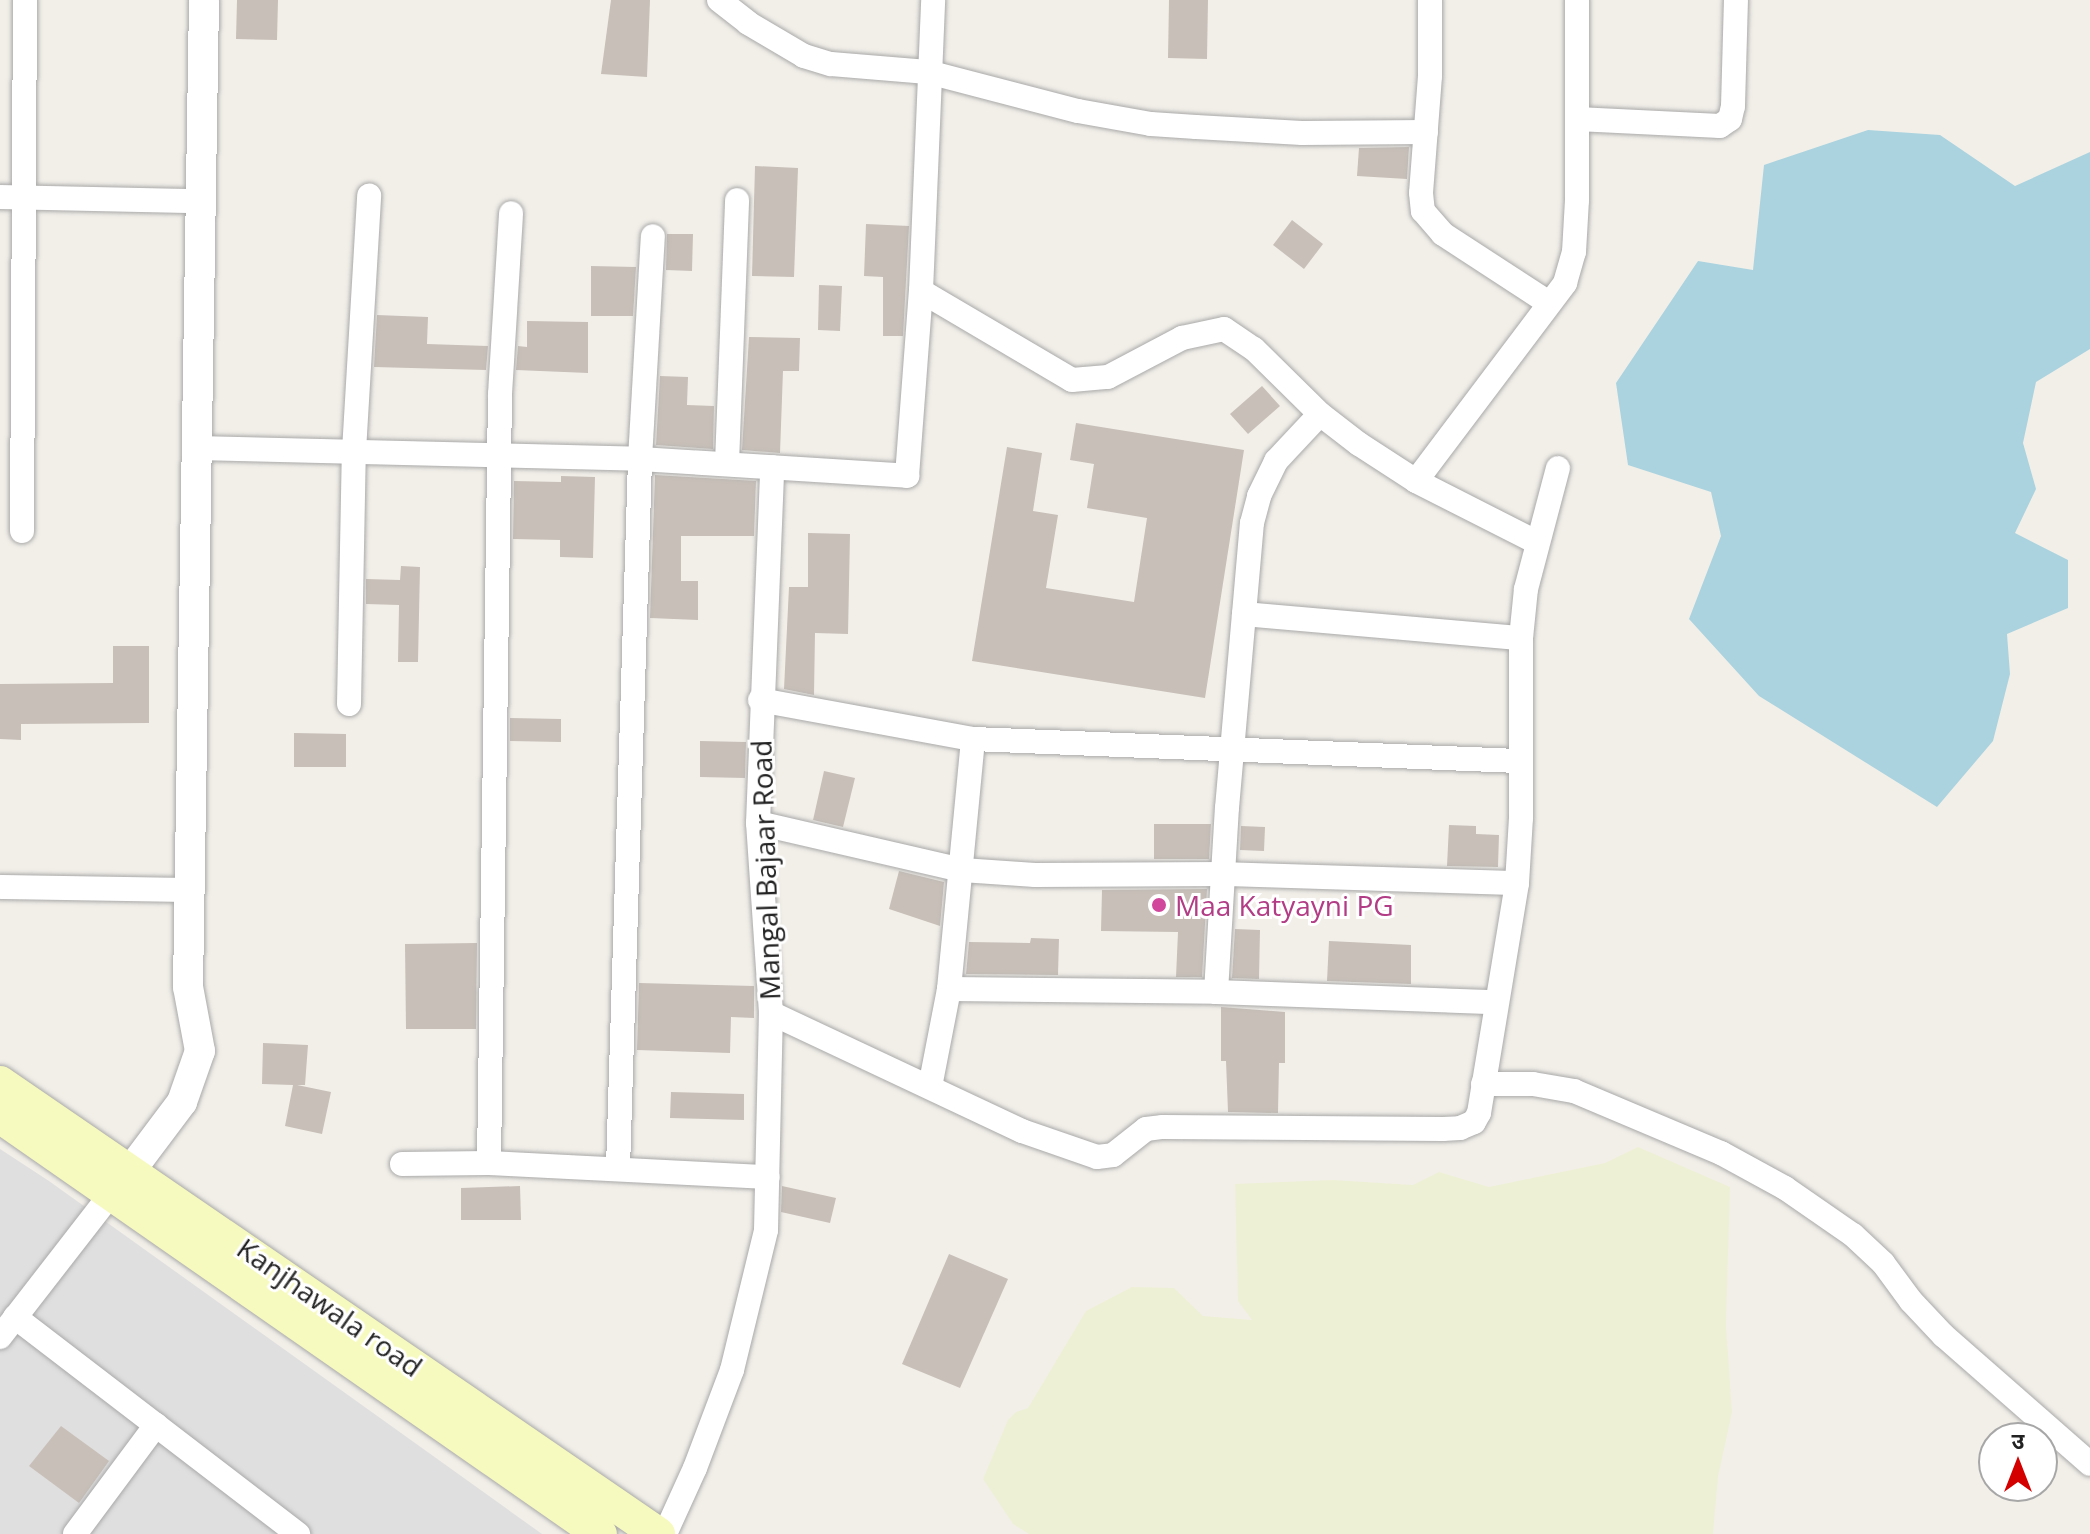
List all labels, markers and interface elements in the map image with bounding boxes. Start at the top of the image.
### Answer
street label: Mangal Bajaar Road [744,739,786,1001]
place label: Maa Katyayni PG [1175,888,1394,922]
marker: Maa Katyayni PG [1150,896,1168,914]
street label: Kanjhawala road [231,1231,429,1383]
north arrow [1978,1422,2058,1502]
text: उ [2012,1425,2024,1455]

